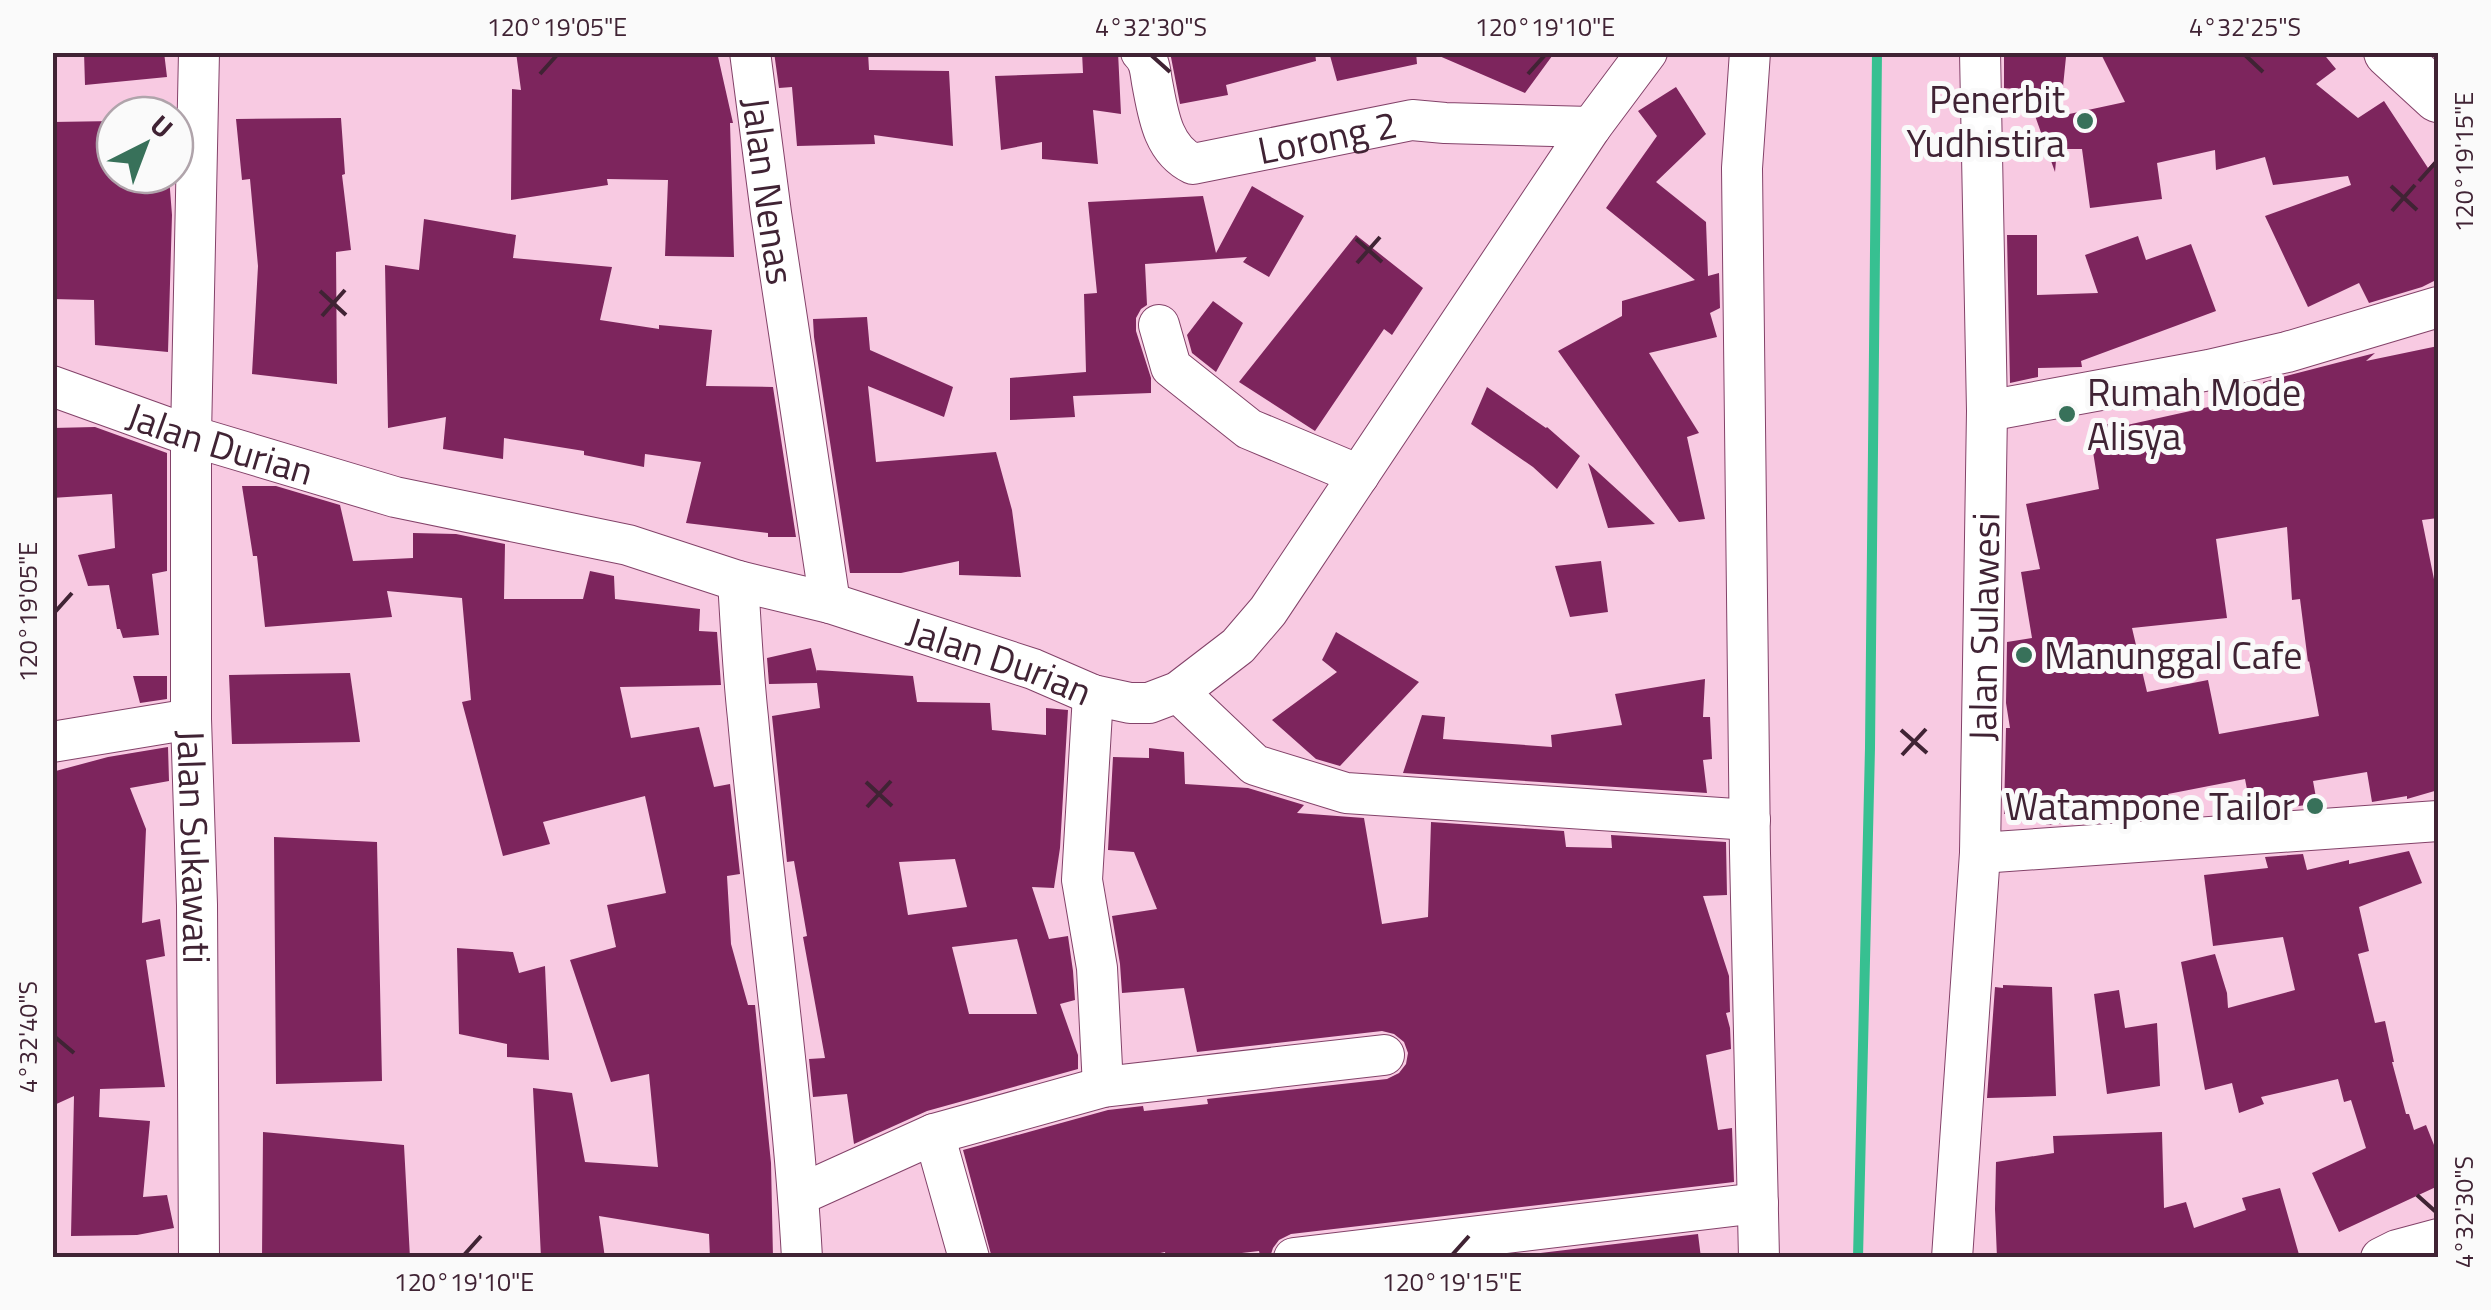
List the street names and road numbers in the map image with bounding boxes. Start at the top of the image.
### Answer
street label: Jalan Nenas [727,94,810,288]
street label: Lorong 2 [1253,95,1402,179]
street label: Jalan Durian [119,386,320,500]
street label: Jalan Sulawesi [1953,512,2014,742]
street label: Jalan Durian [900,601,1101,720]
street label: Jalan Sukawati [162,729,226,964]

